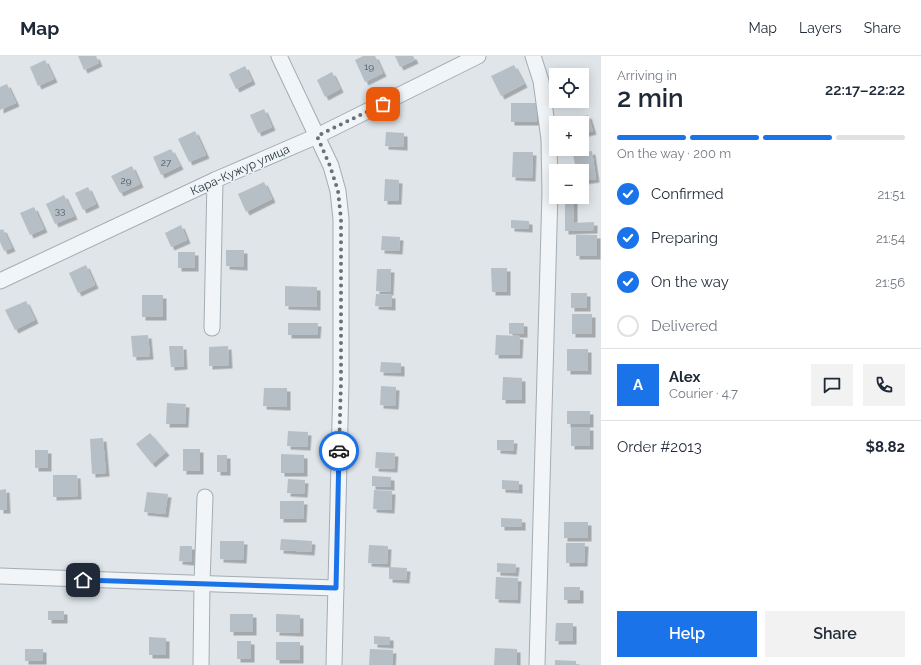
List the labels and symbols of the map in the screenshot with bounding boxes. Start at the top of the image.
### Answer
house number: 19 [364,61,374,72]
pin [366,87,400,121]
street label: Кара-Кужур улица [188,142,292,198]
house number: 27 [161,157,172,168]
house number: 29 [120,175,132,186]
house number: 33 [55,205,65,216]
courier [319,431,359,471]
pin [66,563,100,597]

